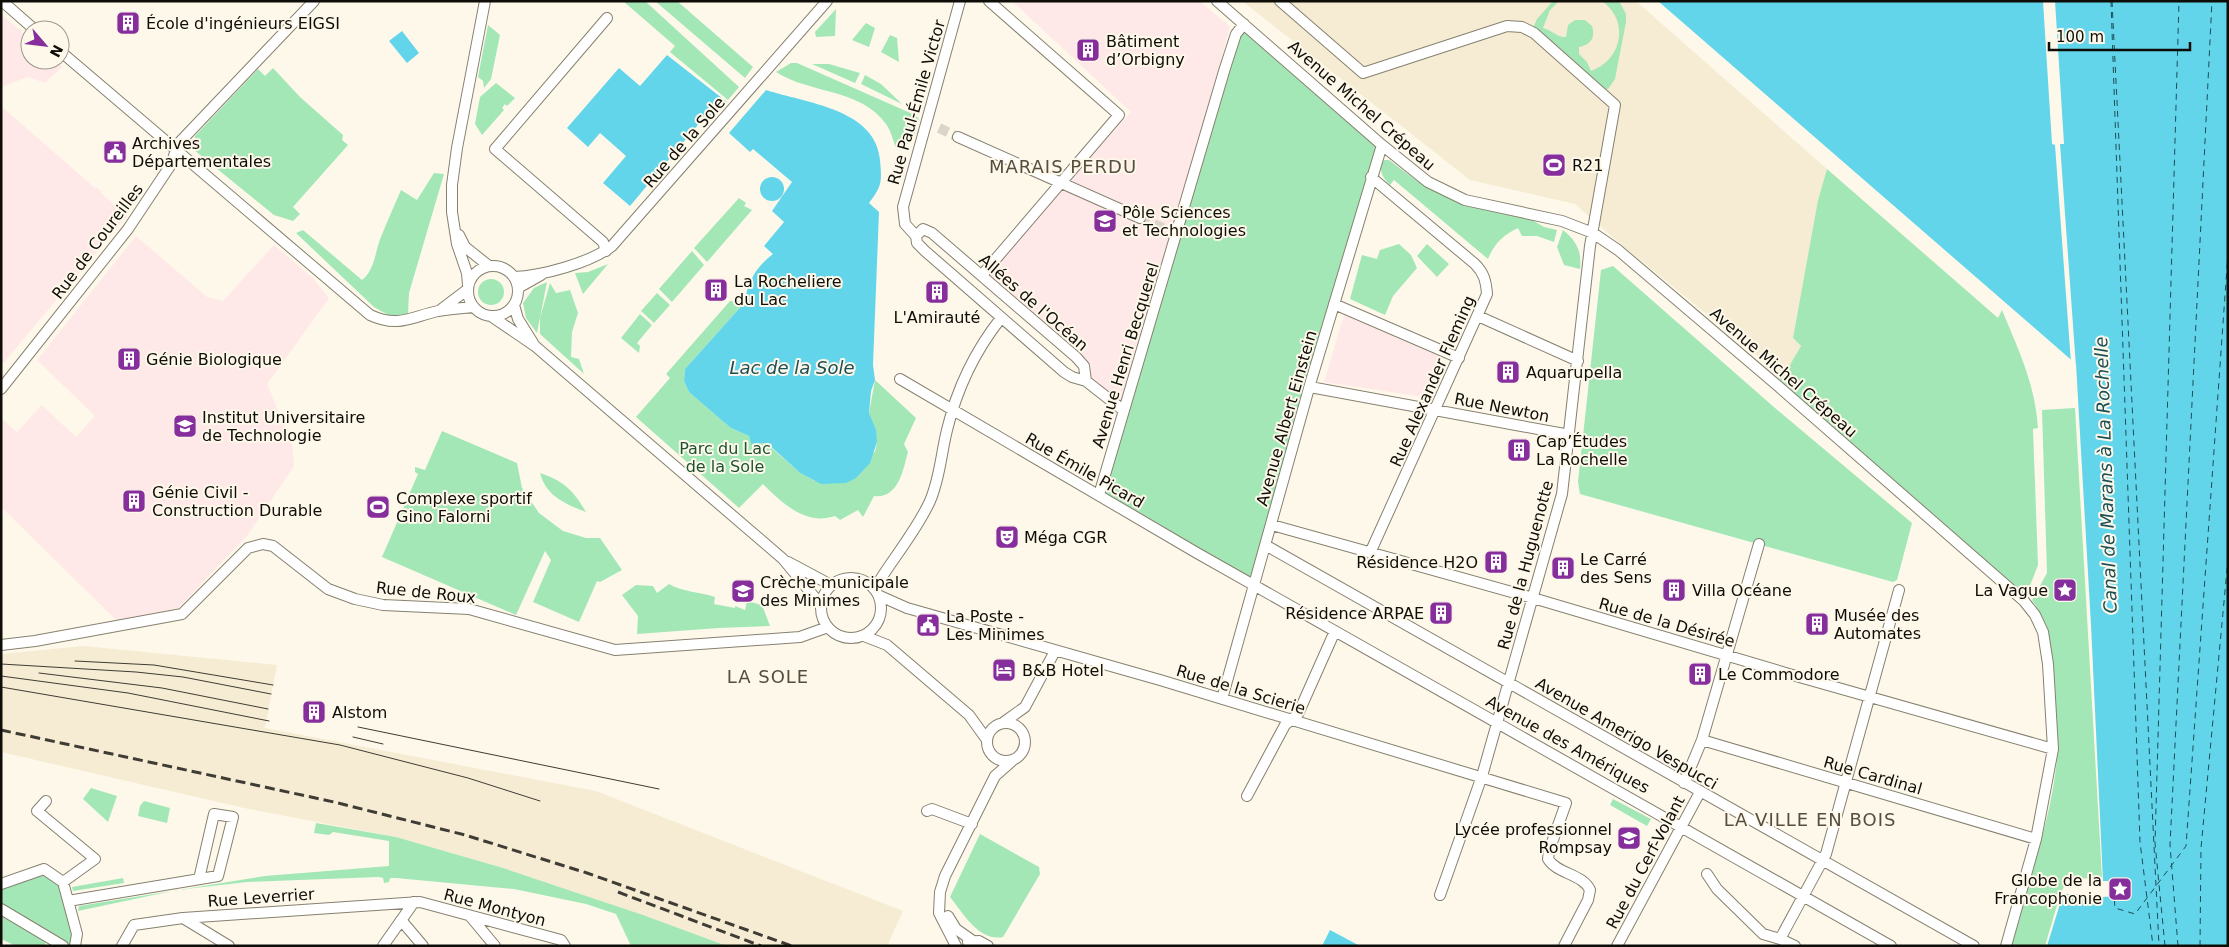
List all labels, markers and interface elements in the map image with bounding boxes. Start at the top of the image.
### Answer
building icon: École d'ingénieurs EIGSI [115,10,141,36]
place label: École d'ingénieurs EIGSI [146,14,340,33]
street label: Rue Paul-Émile Victor [884,17,949,187]
north arrow [20,20,70,70]
scale bar [2049,20,2190,52]
text: 100 m [2056,28,2104,46]
place label: Bâtiment d’Orbigny [1106,32,1185,69]
street label: Avenue Michel Crépeau [1284,36,1439,174]
building icon: Bâtiment d’Orbigny [1075,37,1101,63]
text: N [47,42,66,60]
street label: Rue de la Sole [640,93,729,192]
place label: Archives Départementales [132,134,271,171]
public building icon: Archives Départementales [102,139,128,165]
sports icon: R21 [1541,152,1567,178]
district label: MARAIS PERDU [989,156,1137,177]
place label: R21 [1572,156,1603,175]
street label: Rue de Coureilles [48,180,147,303]
place label: Pôle Sciences et Technologies [1122,203,1246,240]
school or university icon: Pôle Sciences et Technologies [1092,208,1118,234]
street label: Allées de l'Océan [975,250,1092,355]
street label: Avenue Henri Becquerel [1088,260,1163,450]
place label: La Rocheliere du Lac [734,272,842,309]
building icon: La Rocheliere du Lac [703,277,729,303]
building icon: L'Amirauté [924,279,950,305]
street label: Rue Alexander Fleming [1386,293,1479,470]
street label: Avenue Michel Crépeau [1706,303,1861,441]
place label: L'Amirauté [894,308,980,327]
street label: Avenue Albert Einstein [1252,328,1321,508]
water label: Canal de Marans à La Rochelle [2090,336,2121,614]
building icon: Génie Biologique [116,346,142,372]
place label: Génie Biologique [146,350,282,369]
water label: Lac de la Sole [729,357,855,378]
building icon: Aquarupella [1495,359,1521,385]
place label: Aquarupella [1526,363,1622,382]
street label: Rue Newton [1453,389,1551,426]
place label: Institut Universitaire de Technologie [202,408,365,445]
school or university icon: Institut Universitaire de Technologie [172,413,198,439]
street label: Rue Émile Picard [1022,429,1147,512]
place label: Cap’Études La Rochelle [1536,432,1628,469]
building icon: Cap’Études La Rochelle [1506,437,1532,463]
park label: Parc du Lac de la Sole [679,439,771,476]
street label: Rue de la Huguenotte [1494,478,1557,652]
place label: Génie Civil - Construction Durable [152,483,322,520]
building icon: Génie Civil - Construction Durable [121,488,147,514]
place label: Complexe sportif Gino Falorni [396,489,532,526]
sports icon: Complexe sportif Gino Falorni [365,494,391,520]
theatre icon: Méga CGR [994,524,1020,550]
place label: Méga CGR [1024,528,1107,547]
building icon: Résidence H2O [1483,549,1509,575]
place label: Le Carré des Sens [1580,550,1652,587]
place label: Résidence H2O [1356,553,1478,572]
building icon: Le Carré des Sens [1550,555,1576,581]
place label: Crèche municipale des Minimes [760,573,909,610]
building icon: Villa Océane [1661,577,1687,603]
place icon: La Vague [2052,577,2078,603]
street label: Rue de Roux [375,578,477,607]
school or university icon: Crèche municipale des Minimes [730,578,756,604]
place label: Villa Océane [1692,581,1792,600]
place label: La Vague [1975,581,2048,600]
street label: Rue de la Désirée [1597,594,1737,651]
building icon: Résidence ARPAE [1428,600,1454,626]
place label: Résidence ARPAE [1285,604,1424,623]
place label: Musée des Automates [1834,606,1921,643]
place label: La Poste - Les Minimes [946,607,1045,644]
building icon: Musée des Automates [1804,611,1830,637]
public building icon: La Poste - Les Minimes [915,612,941,638]
hotel icon: B&B Hotel [991,657,1017,683]
place label: B&B Hotel [1022,661,1104,680]
street label: Rue de la Scierie [1174,661,1308,718]
building icon: Le Commodore [1687,661,1713,687]
place label: Le Commodore [1718,665,1840,684]
district label: LA SOLE [727,666,809,687]
street label: Avenue Amerigo Vespucci [1532,673,1721,793]
street label: Avenue des Amériques [1483,692,1653,797]
building icon: Alstom [301,699,327,725]
place label: Alstom [332,703,387,722]
street label: Rue Cardinal [1821,752,1924,799]
street label: Rue du Cerf-Volant [1602,792,1689,932]
district label: LA VILLE EN BOIS [1724,809,1896,830]
place label: Lycée professionnel Rompsay [1454,820,1612,857]
school or university icon: Lycée professionnel Rompsay [1616,825,1642,851]
place label: Globe de la Francophonie [1994,871,2102,908]
place icon: Globe de la Francophonie [2107,876,2133,902]
street label: Rue Leverrier [207,884,315,911]
street label: Rue Montyon [442,885,548,930]

